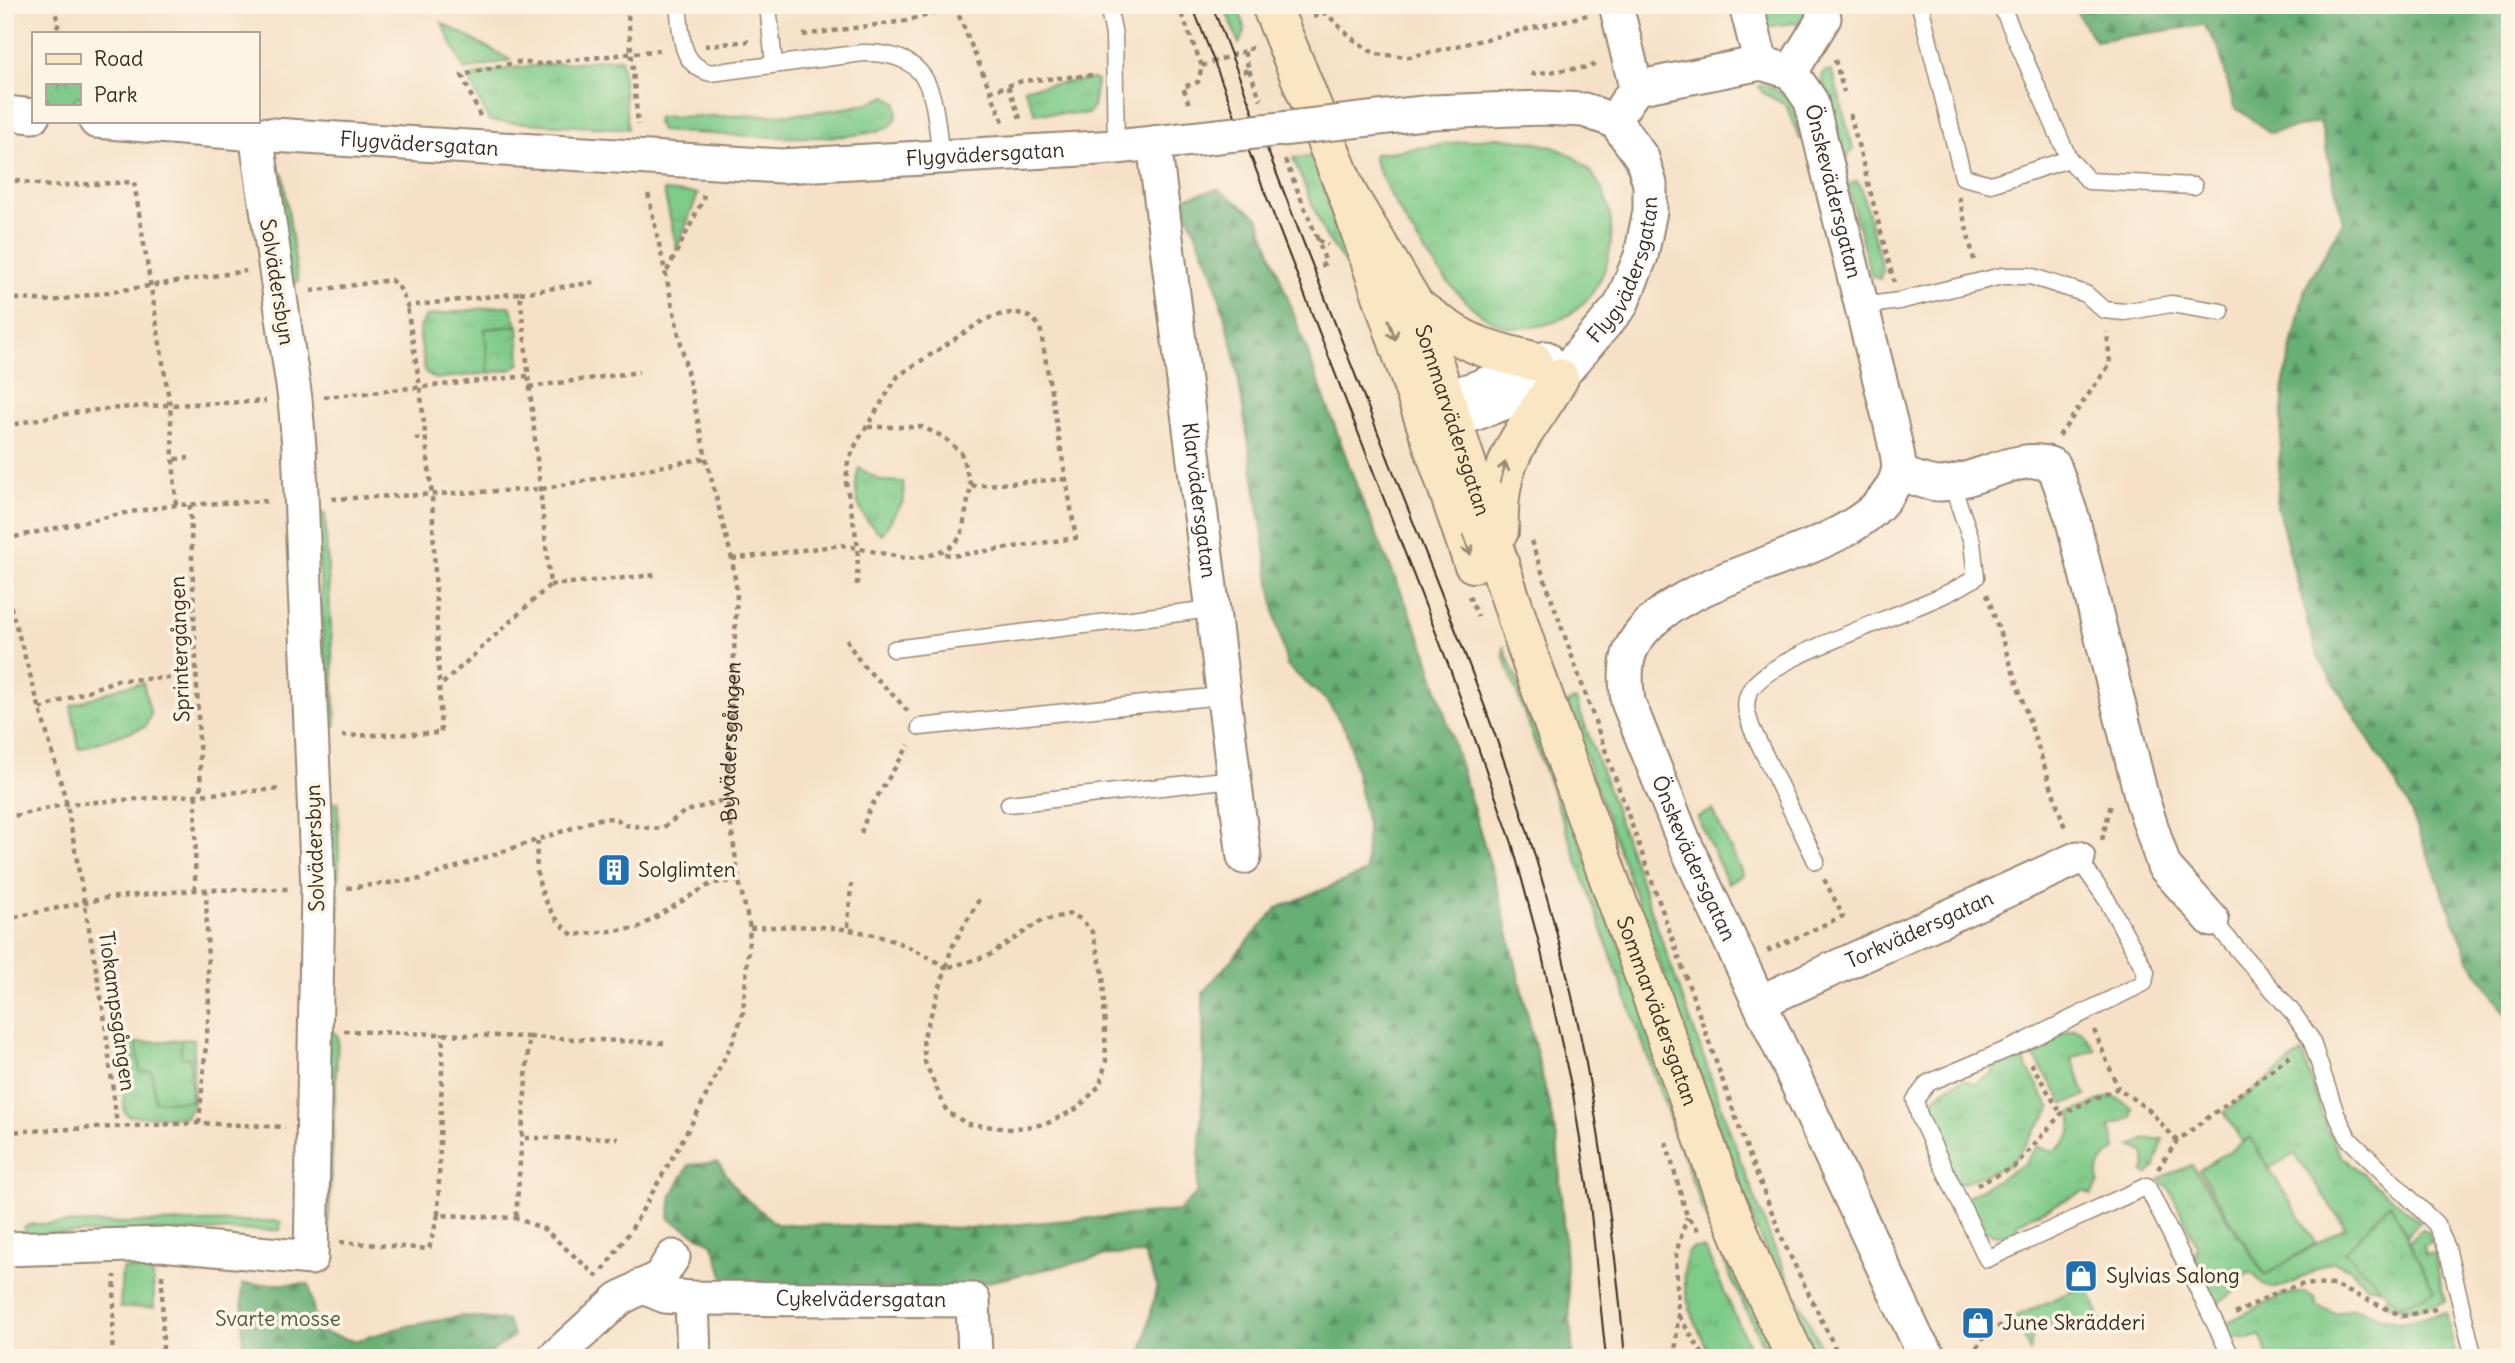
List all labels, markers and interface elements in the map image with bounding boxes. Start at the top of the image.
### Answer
legend [32,32,259,122]
text: Road [94,45,143,72]
text: Park [94,81,137,108]
street label: Önskevädersgatan [1799,101,1868,281]
street label: Flygvädersgatan [339,125,499,162]
street label: Flygvädersgatan [905,136,1065,172]
street label: Flygvädersgatan [1581,197,1663,348]
street label: Solvädersbyn [254,217,301,347]
one-way arrow [1387,319,1399,341]
street label: Sommarvädersgatan [1409,321,1497,519]
street label: Klarvädersgatan [1176,421,1223,580]
one-way arrow [1497,462,1510,484]
one-way arrow [1462,534,1474,556]
street label: Sprintergången [163,575,196,723]
street label: Byvädersgången [713,661,747,824]
street label: Önskevädersgatan [1646,771,1743,945]
street label: Solvädersbyn [299,784,330,912]
building icon: Solglimten [595,851,633,889]
place label: Solglimten [638,856,736,883]
street label: Torkvädersgatan [1841,884,1997,975]
street label: Sommarvädersgatan [1611,912,1704,1109]
street label: Tiokampsgången [93,929,142,1093]
shop icon: Sylvias Salong [2062,1257,2100,1295]
place label: Sylvias Salong [2106,1262,2240,1289]
street label: Cykelvädersgatan [775,1285,946,1313]
shop icon: June Skrädderi [1959,1304,1997,1342]
park label: Svarte mosse [215,1305,341,1332]
place label: June Skrädderi [2002,1309,2145,1336]

